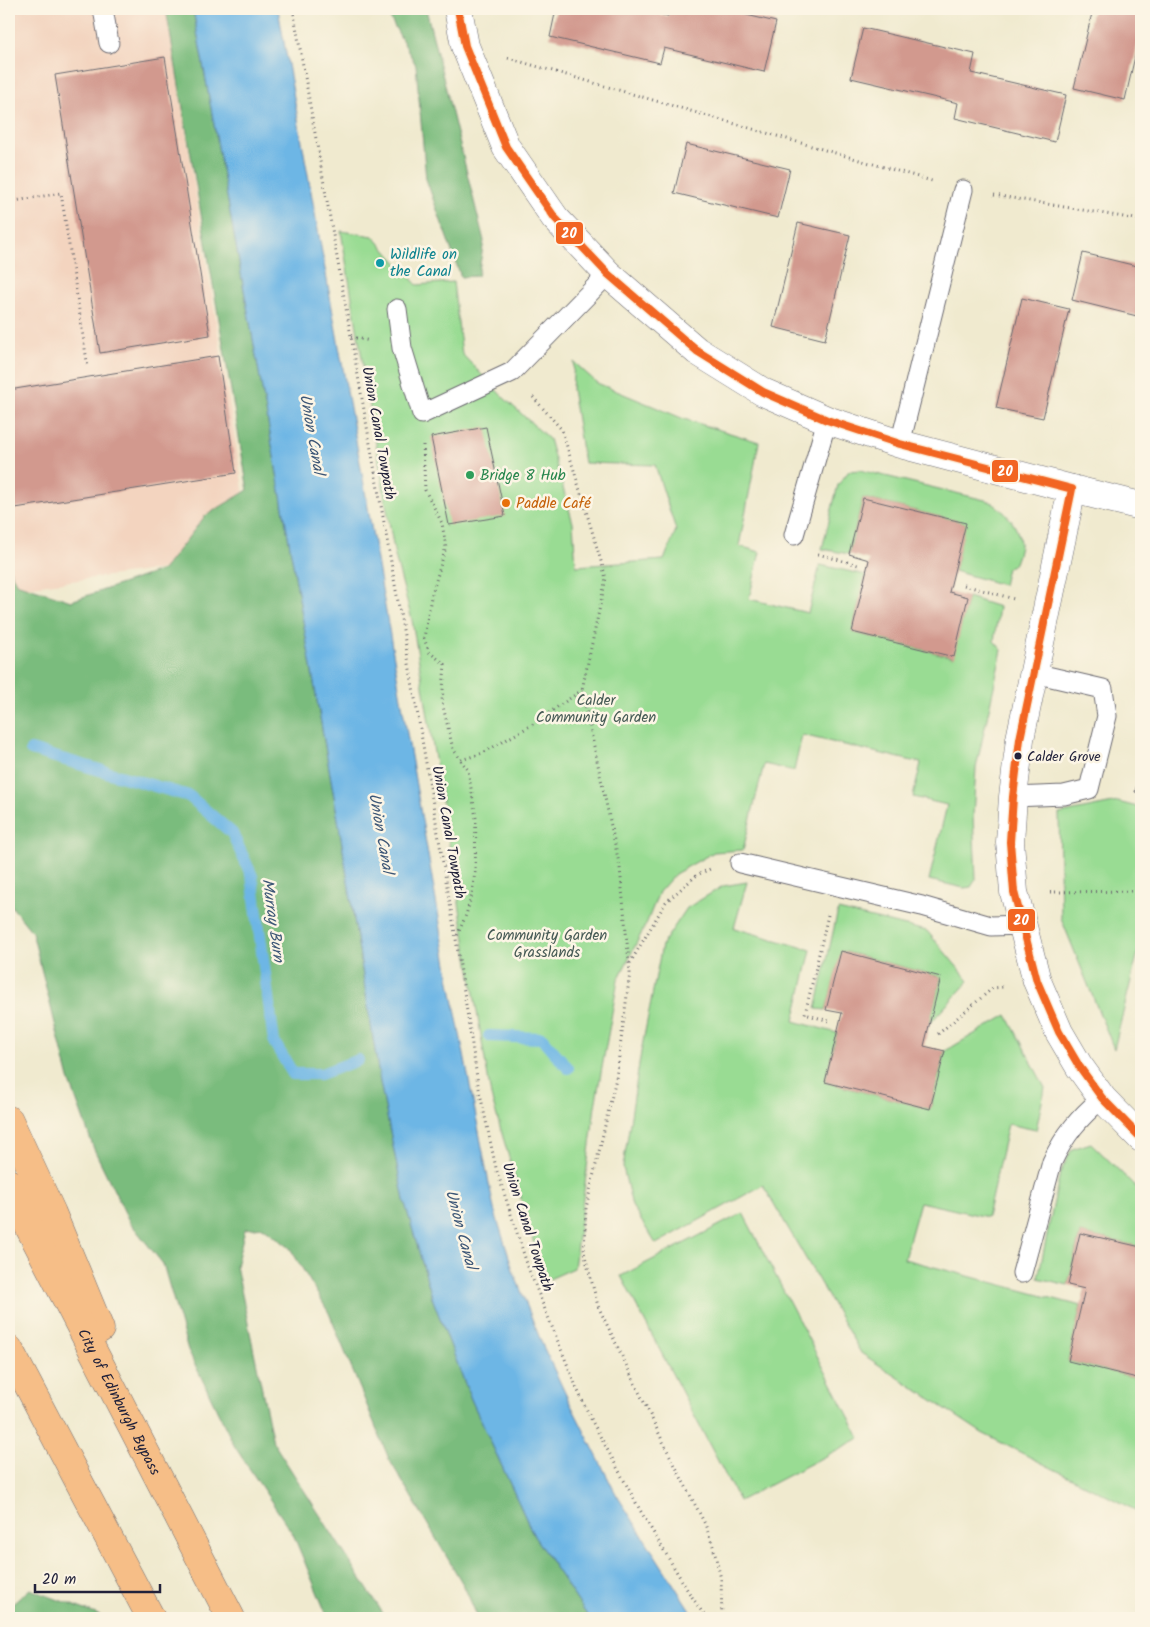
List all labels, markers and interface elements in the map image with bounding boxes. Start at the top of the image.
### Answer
line badge: 20 [555,221,584,245]
text: 20 [561,223,577,245]
place label: Wildlife on the Canal [390,243,457,284]
marker: Wildlife on the Canal [374,257,386,269]
street label: Union Canal Towpath [354,365,402,502]
water label: Union Canal [292,392,331,479]
line badge: 20 [991,459,1019,483]
text: 20 [997,461,1013,483]
place label: Bridge 8 Hub [480,464,566,488]
marker: Bridge 8 Hub [464,469,476,481]
place label: Paddle Café [516,492,592,516]
marker: Paddle Café [500,497,512,509]
park label: Calder Community Garden [536,689,656,730]
place label: Calder Grove [1027,746,1101,768]
marker: Calder Grove [1013,751,1023,761]
street label: Union Canal Towpath [424,764,472,901]
water label: Union Canal [361,791,400,878]
water label: Murray Burn [254,877,291,965]
line badge: 20 [1007,908,1036,932]
text: 20 [1013,910,1029,932]
park label: Community Garden Grasslands [487,924,607,965]
street label: Union Canal Towpath [495,1159,559,1295]
water label: Union Canal [438,1187,484,1275]
street label: City of Edinburgh Bypass [70,1324,167,1480]
scale bar [35,1562,160,1594]
text: 20 m [42,1568,76,1592]

